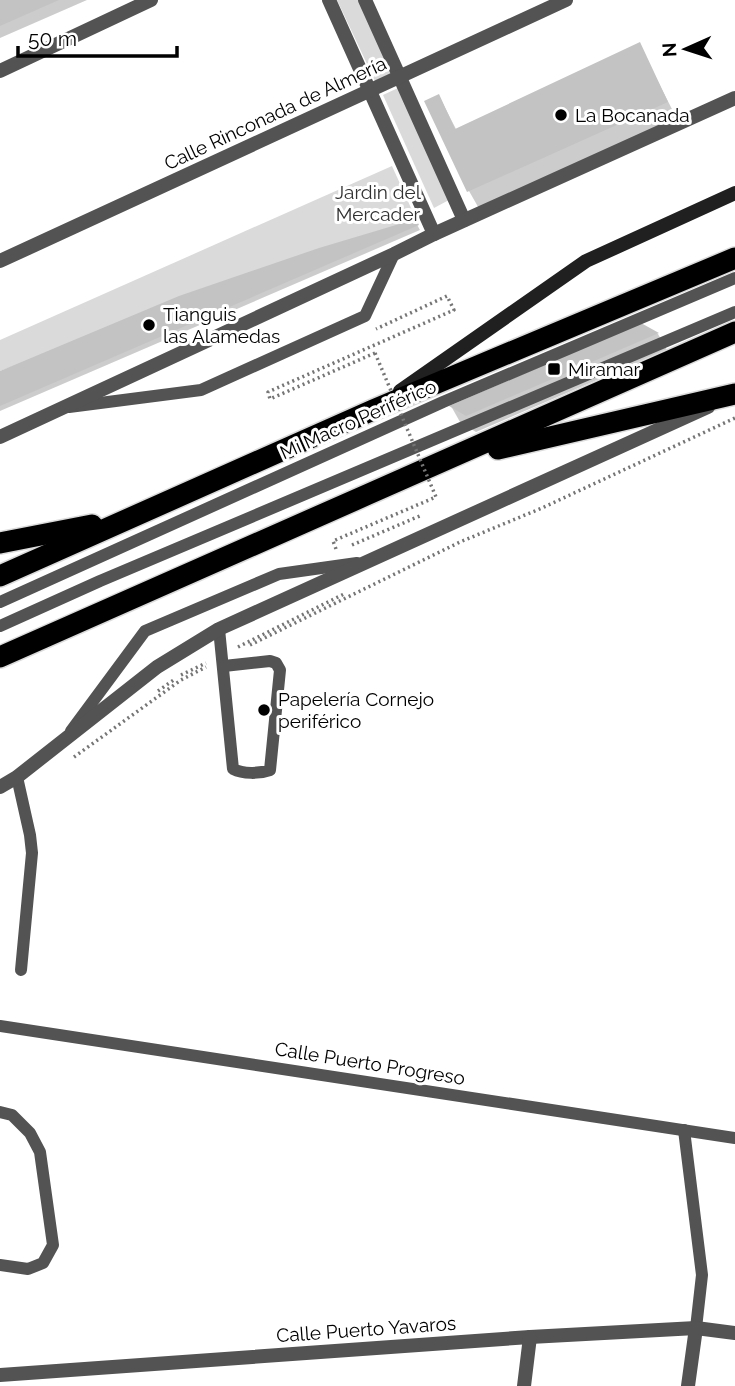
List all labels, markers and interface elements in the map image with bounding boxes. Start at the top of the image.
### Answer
scale bar [18,14,177,58]
north arrow [651,14,721,84]
text: 50 m [28,26,77,51]
text: N [658,42,680,58]
street label: Calle Rinconada de Almería [161,52,389,174]
place label: La Bocanada [575,104,690,126]
marker: La Bocanada [553,107,569,123]
park label: Jardin del Mercader [335,181,422,225]
place label: Tianguis las Alamedas [163,303,280,347]
marker: Tianguis las Alamedas [141,317,157,333]
place label: Miramar [568,358,641,380]
marker: Miramar [546,361,562,377]
street label: Mi Macro Periférico [276,375,440,463]
place label: Papelería Cornejo periférico [278,688,434,732]
marker: Papelería Cornejo periférico [256,702,272,718]
street label: Calle Puerto Progreso [273,1037,467,1089]
street label: Calle Puerto Yavaros [275,1312,457,1346]

